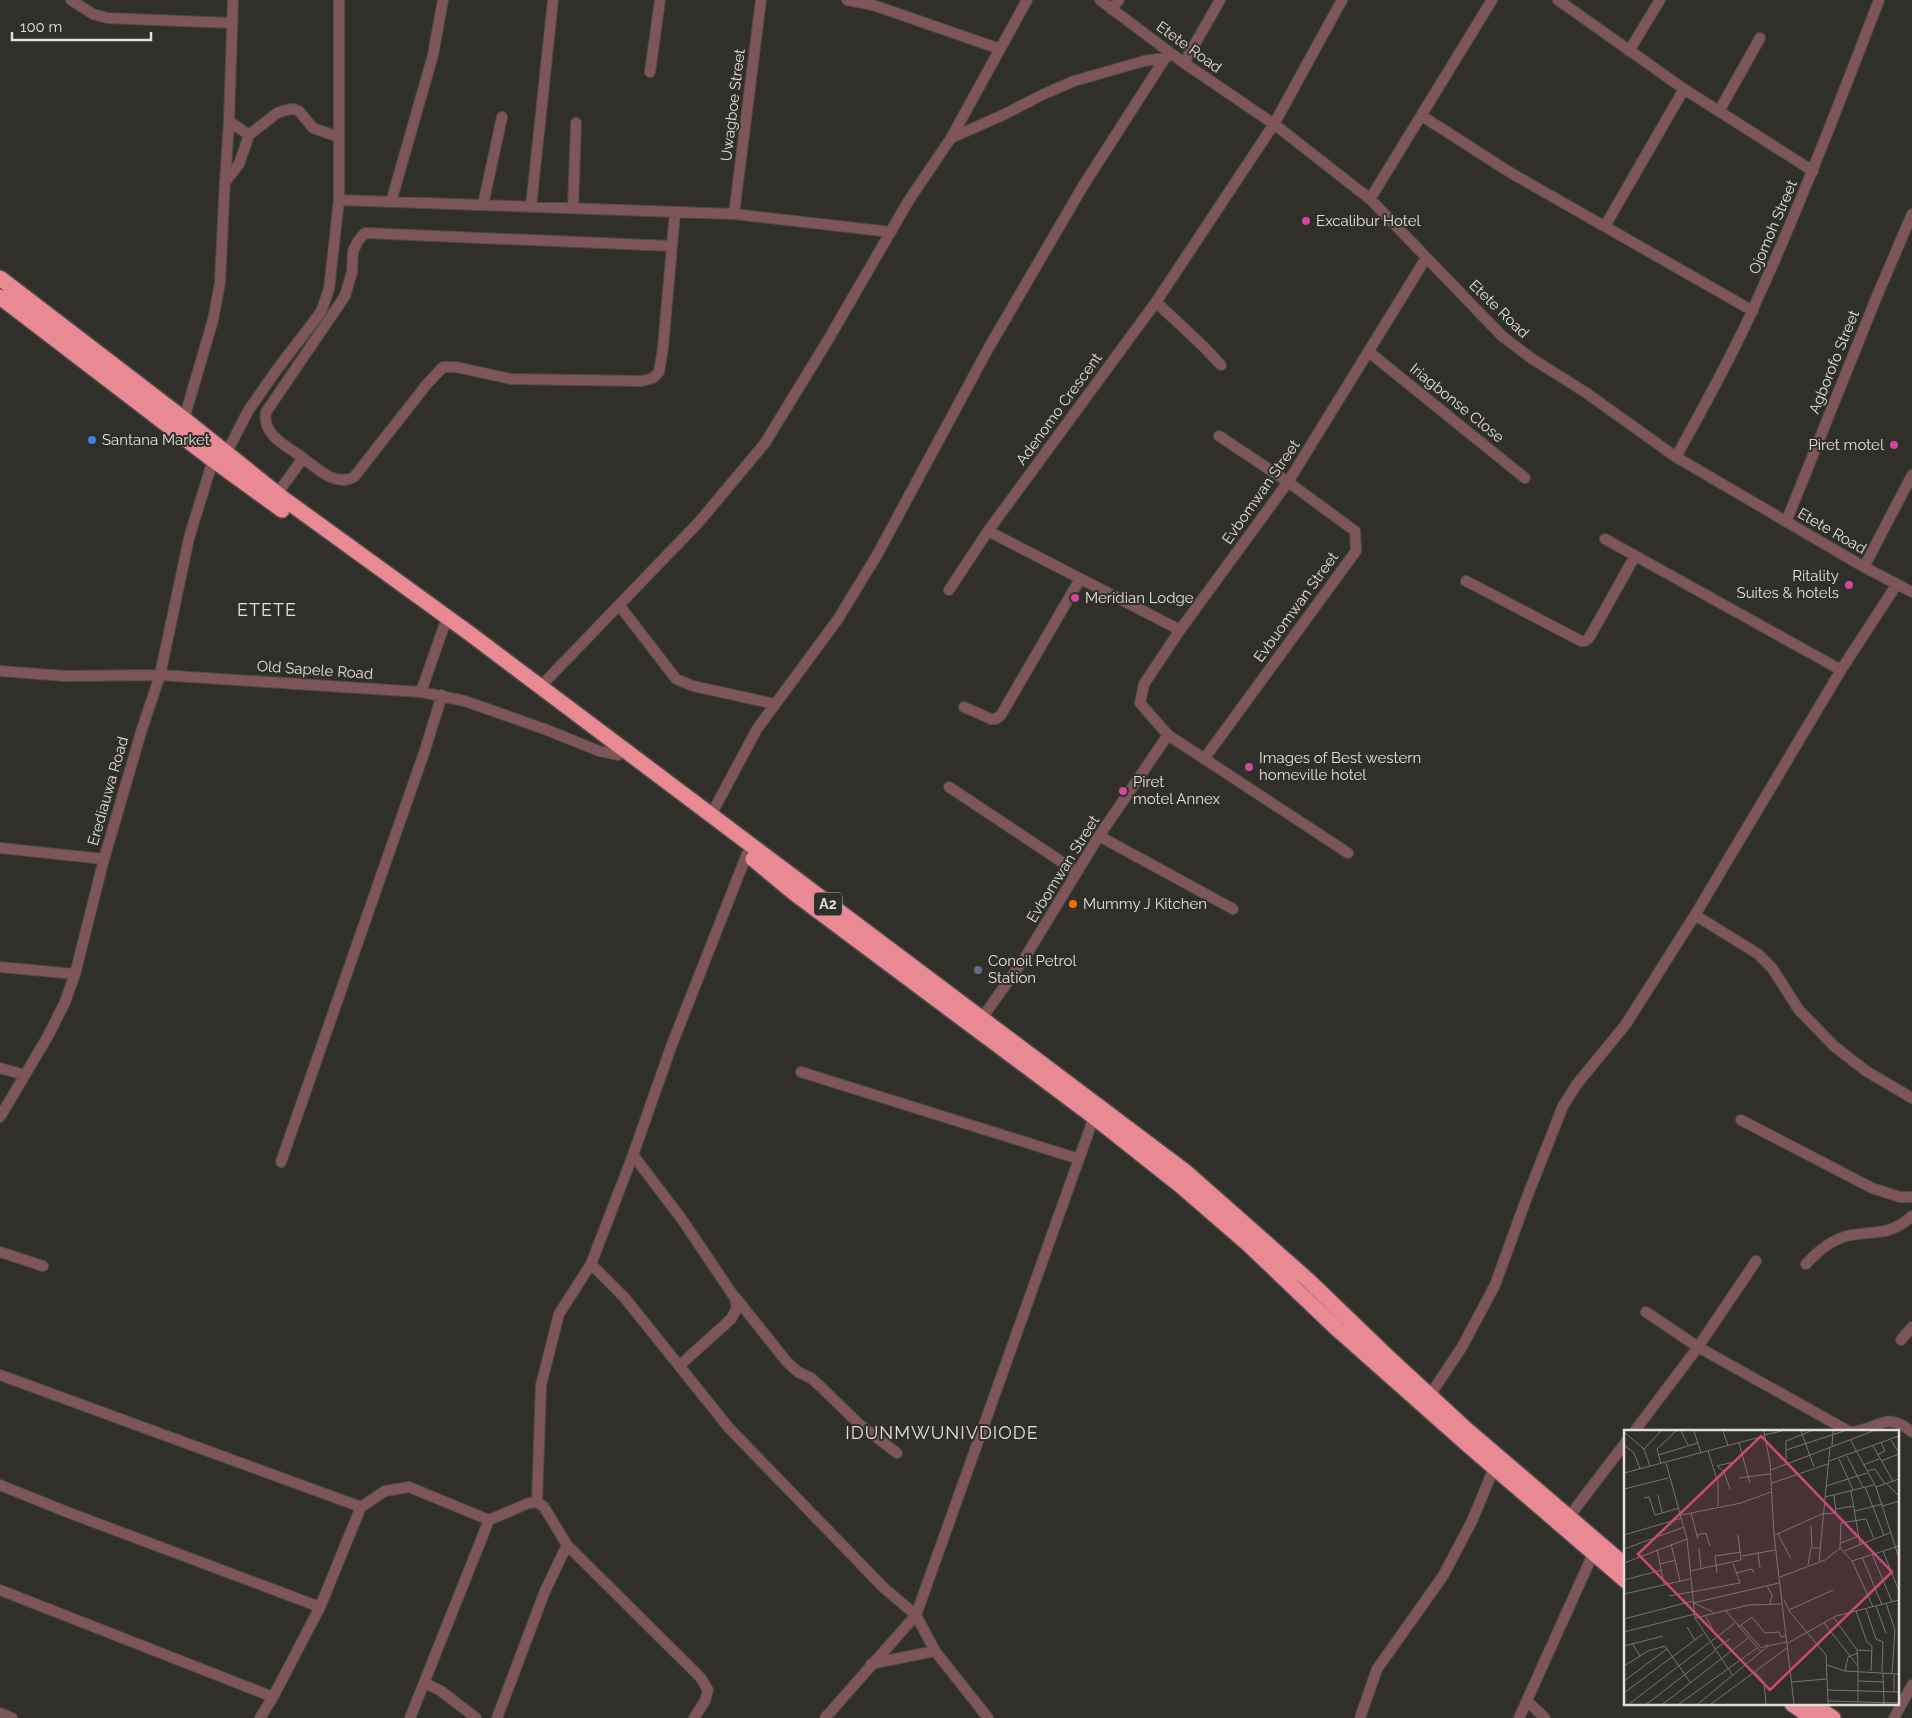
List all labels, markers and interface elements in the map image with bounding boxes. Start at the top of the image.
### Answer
scale bar [12,10,151,42]
street label: Etete Road [1153,17,1225,77]
text: 100 m [20,18,62,36]
street label: Uwagboe Street [717,48,749,162]
street label: Ojomoh Street [1745,177,1801,277]
place label: Excalibur Hotel [1316,212,1421,230]
marker: Excalibur Hotel [1300,215,1312,227]
street label: Etete Road [1465,276,1533,342]
street label: Agborofo Street [1805,308,1863,416]
street label: Adenomo Crescent [1012,349,1106,469]
street label: Iriagbonse Close [1406,360,1508,447]
place label: Santana Market [102,431,210,449]
marker: Santana Market [86,434,98,446]
street label: Evbomwan Street [1218,436,1304,548]
place label: Piret motel [1808,436,1885,454]
marker: Piret motel [1888,439,1900,451]
street label: Etete Road [1795,504,1869,558]
street label: Evbuomwan Street [1250,548,1342,666]
place label: Ritality Suites & hotels [1737,567,1839,602]
marker: Ritality Suites & hotels [1843,579,1855,591]
place label: Meridian Lodge [1085,589,1194,607]
marker: Meridian Lodge [1069,592,1081,604]
district label: ETETE [237,599,297,620]
street label: Old Sapele Road [256,657,374,683]
street label: Erediauwa Road [84,734,132,848]
place label: Images of Best western homeville hotel [1259,749,1421,784]
marker: Images of Best western homeville hotel [1243,761,1255,773]
place label: Piret motel Annex [1133,773,1220,808]
marker: Piret motel Annex [1117,785,1129,797]
street label: Evbomwan Street [1023,812,1103,926]
road number: A2 [814,892,842,916]
place label: Mummy J Kitchen [1083,895,1207,913]
marker: Mummy J Kitchen [1067,898,1079,910]
place label: Conoil Petrol Station [988,952,1077,987]
marker: Conoil Petrol Station [972,964,984,976]
district label: IDUNMWUNIVDIODE [845,1422,1039,1443]
inset map [1624,1430,1900,1706]

